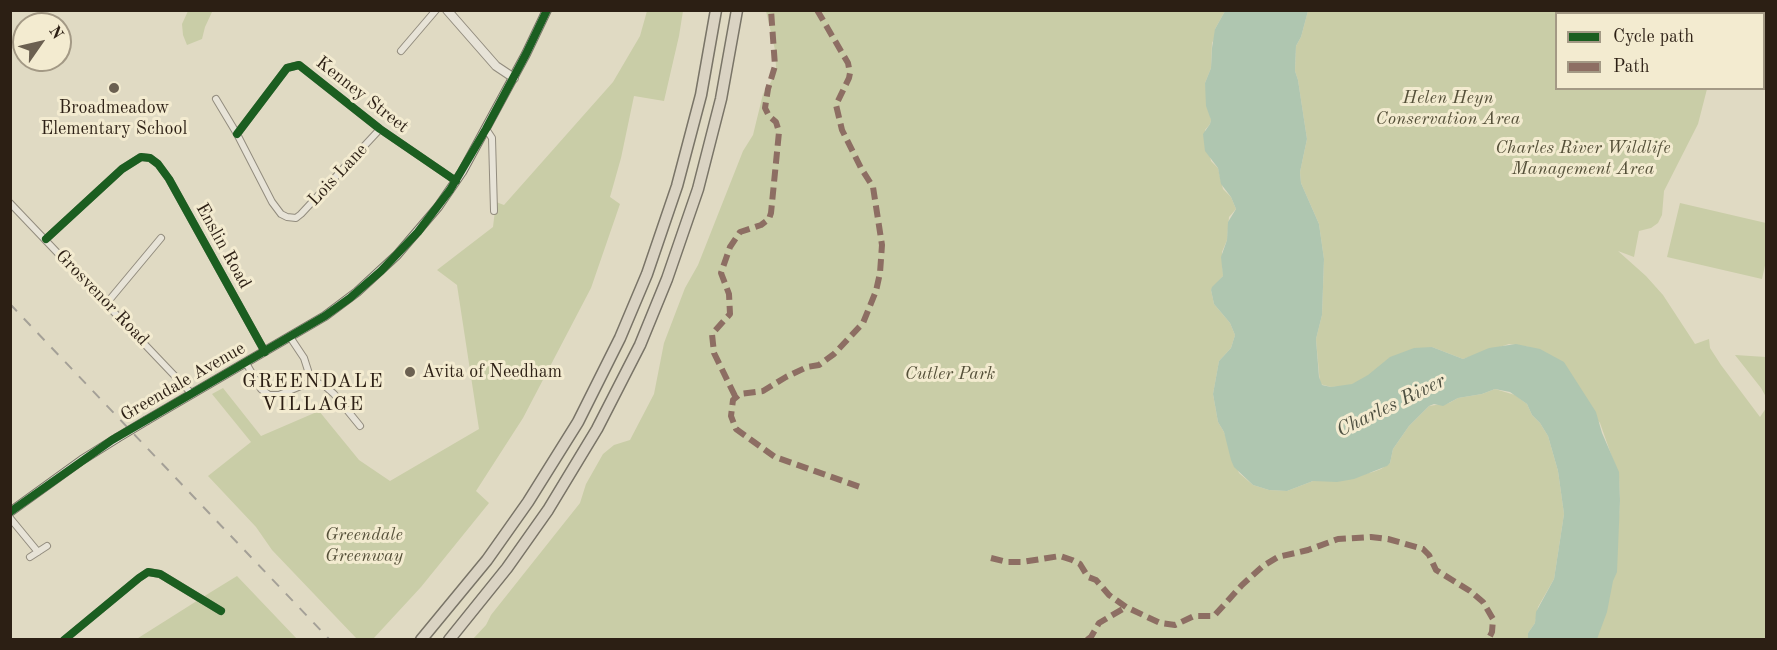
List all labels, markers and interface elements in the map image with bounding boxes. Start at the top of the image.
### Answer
north arrow [12,12,72,72]
legend [1555,12,1765,90]
text: N [45,24,65,43]
text: Cycle path [1613,28,1694,46]
street label: Kenney Street [311,52,413,138]
text: Path [1613,58,1649,76]
marker: Broadmeadow Elementary School [107,81,121,95]
park label: Helen Heyn Conservation Area [1376,87,1520,130]
place label: Broadmeadow Elementary School [41,97,187,140]
park label: Charles River Wildlife Management Area [1495,137,1671,180]
street label: Lois Lane [304,139,372,211]
street label: Enslin Road [191,199,255,293]
street label: Grosvenor Road [51,245,153,351]
street label: Greendale Avenue [117,338,249,426]
place label: Avita of Needham [422,361,562,383]
park label: Cutler Park [905,363,995,385]
marker: Avita of Needham [403,365,417,379]
water label: Charles River [1333,369,1449,443]
district label: GREENDALE VILLAGE [242,370,384,417]
park label: Greendale Greenway [325,524,403,566]

